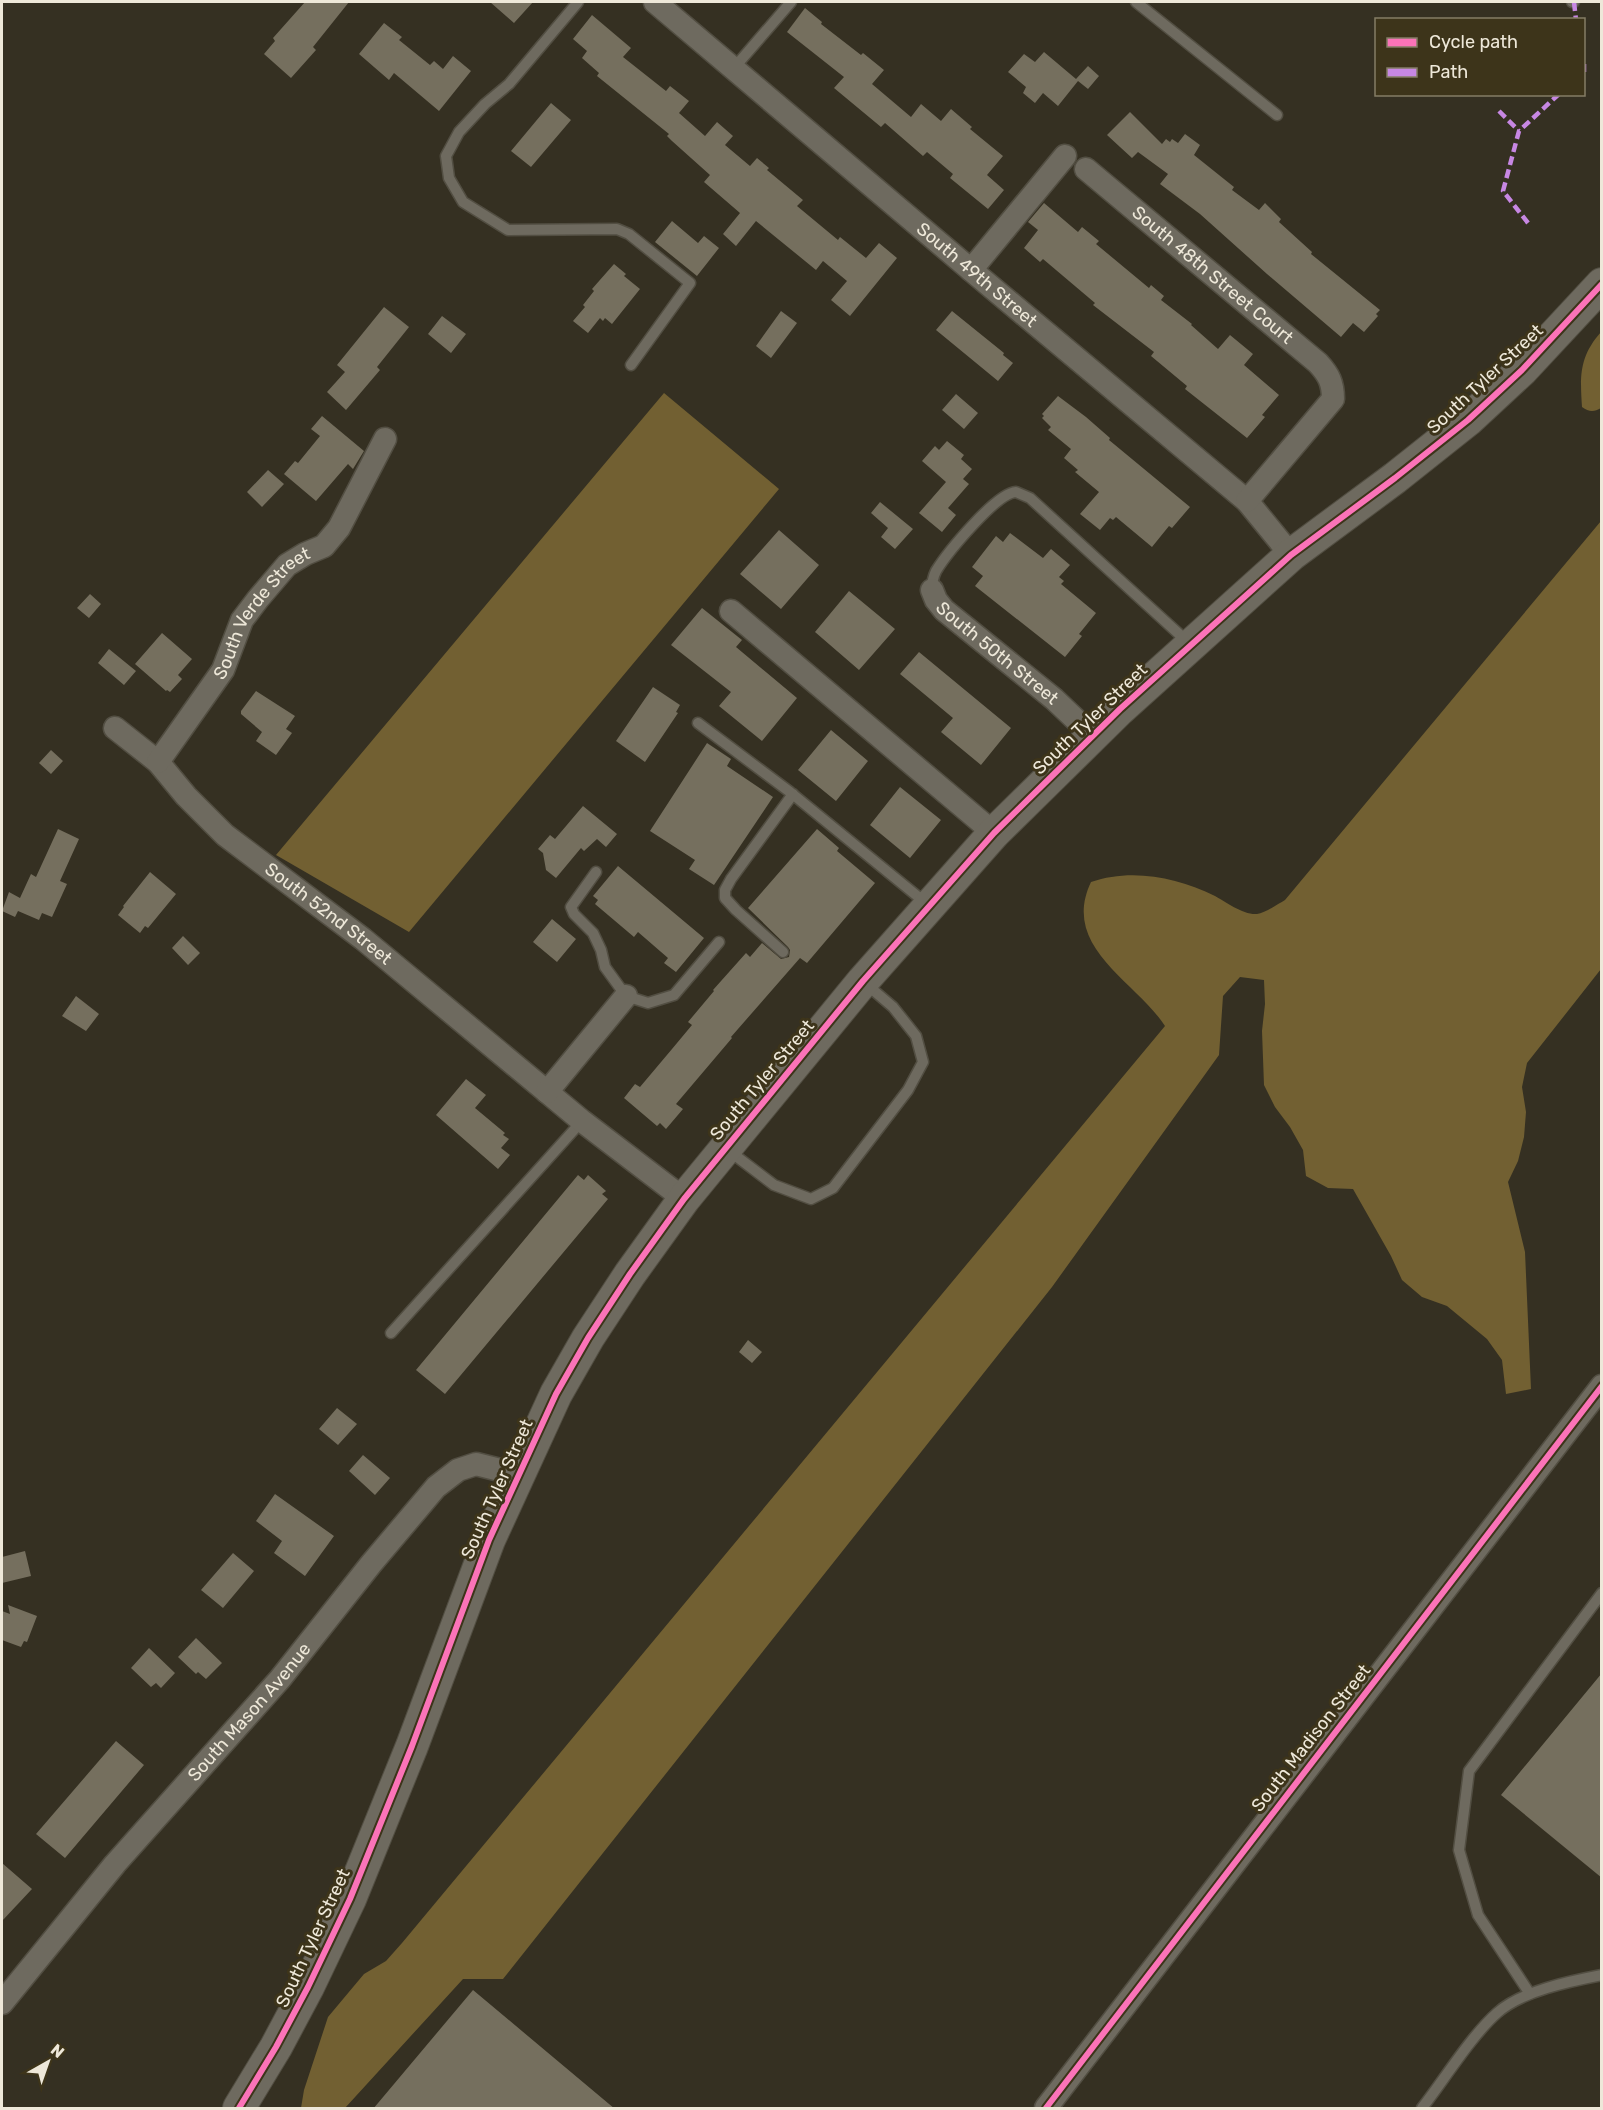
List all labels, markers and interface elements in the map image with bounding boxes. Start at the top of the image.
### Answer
legend [1375,18,1585,96]
text: Cycle path [1429,31,1518,53]
text: Path [1429,61,1468,83]
street label: South 48th Street Court [1127,201,1298,349]
street label: South 49th Street [912,218,1042,332]
street label: South Tyler Street [1422,320,1548,438]
street label: South Verde Street [209,542,313,684]
street label: South 50th Street [931,597,1063,709]
street label: South Tyler Street [1028,659,1152,779]
street label: South 52nd Street [261,858,396,969]
street label: South Tyler Street [705,1015,819,1145]
street label: South Tyler Street [456,1416,538,1562]
street label: South Mason Avenue [183,1638,315,1786]
street label: South Madison Street [1247,1660,1375,1816]
street label: South Tyler Street [271,1865,355,2011]
north arrow [18,2032,78,2092]
text: N [47,2040,68,2062]

